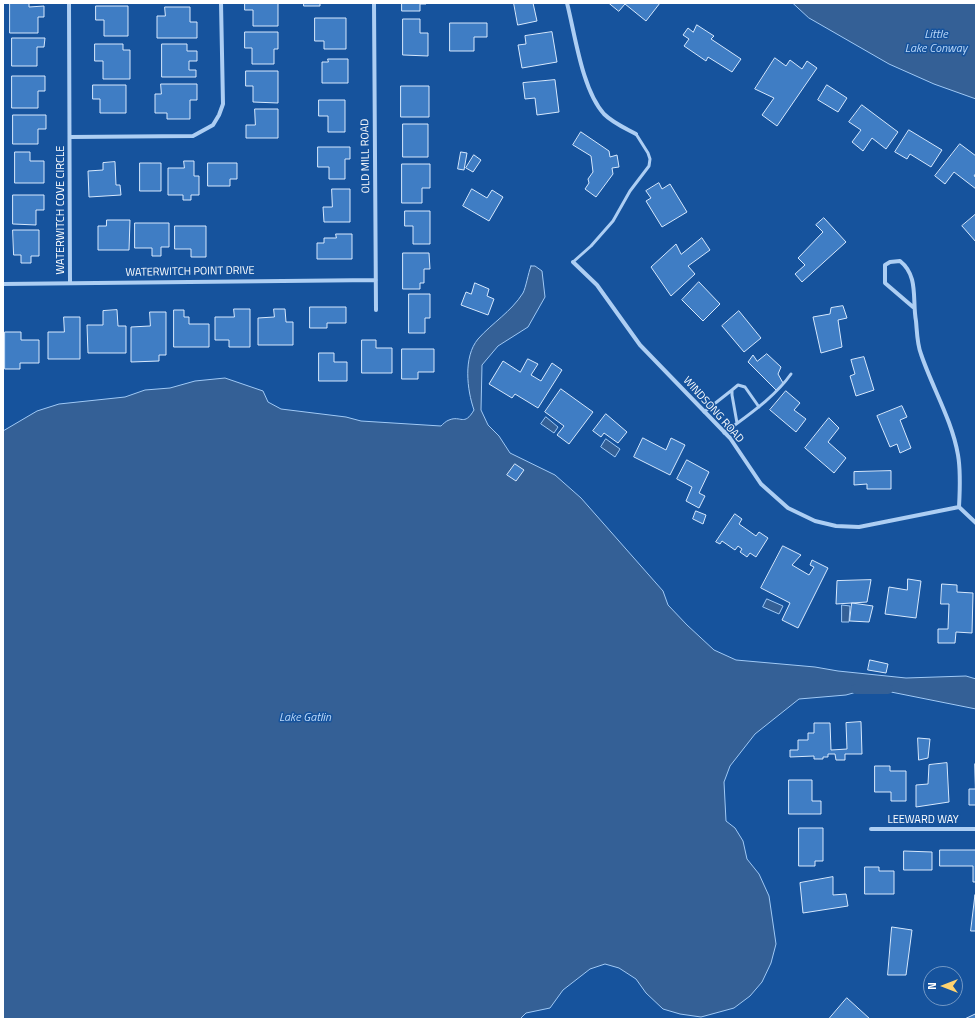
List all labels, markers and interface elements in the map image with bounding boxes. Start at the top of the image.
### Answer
water label: Little Lake Conway [905,28,967,56]
street label: OLD MILL ROAD [359,119,373,193]
street label: WATERWITCH COVE CIRCLE [54,146,68,274]
street label: WATERWITCH POINT DRIVE [125,264,255,280]
street label: WINDSONG ROAD [680,374,746,446]
water label: Lake Gatlin [279,711,331,725]
street label: LEEWARD WAY [887,813,959,827]
north arrow [923,966,963,1006]
text: N [924,982,940,990]

